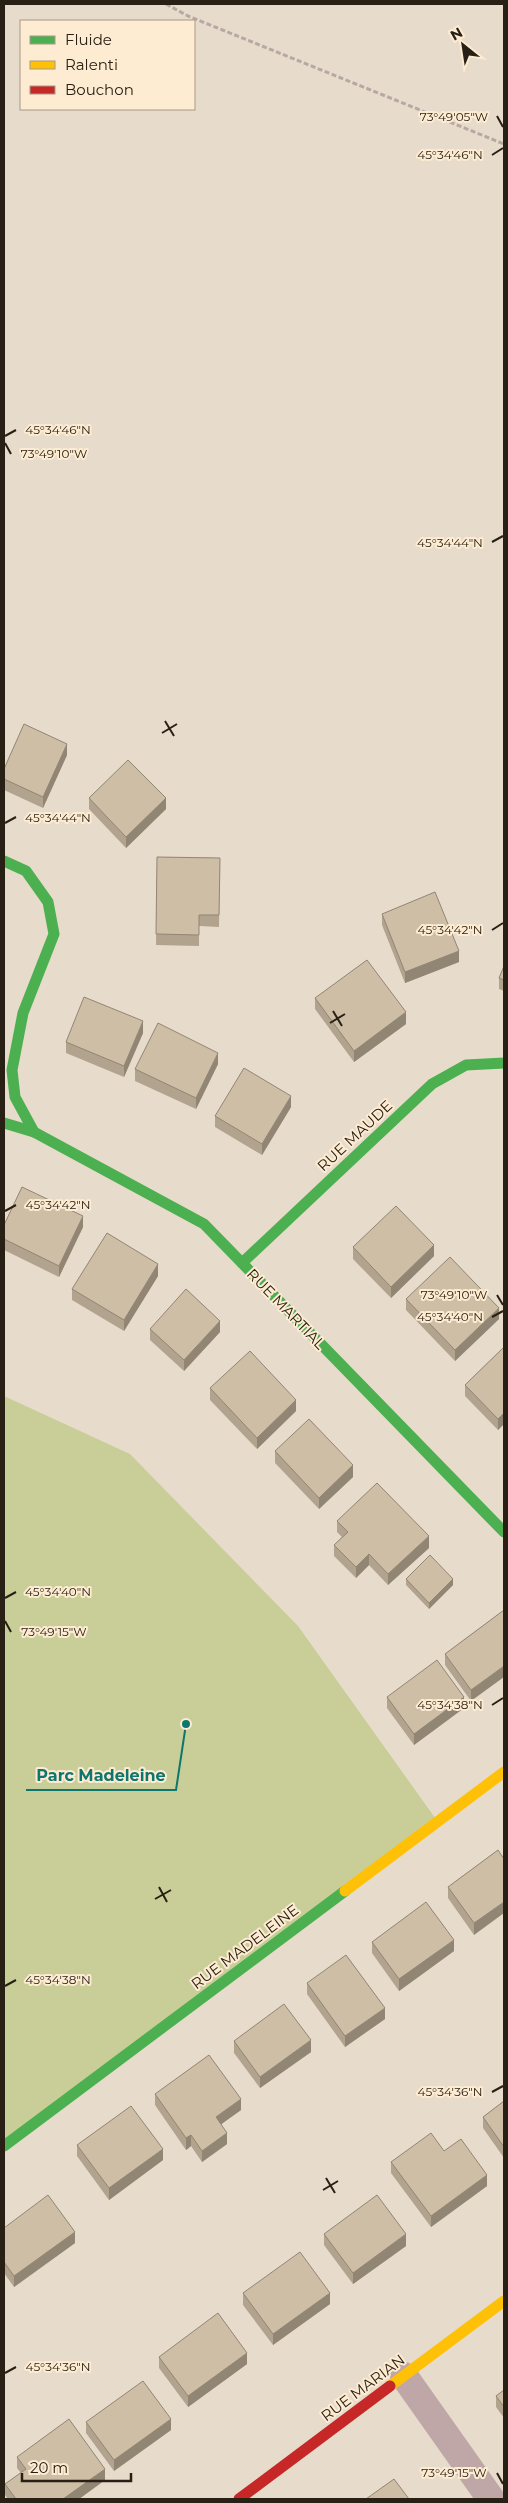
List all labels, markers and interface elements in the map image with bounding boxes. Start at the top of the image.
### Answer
legend [20,20,195,110]
north arrow [438,20,488,70]
text: N [447,23,466,44]
text: Fluide [65,30,112,49]
text: Ralenti [65,55,118,74]
text: Bouchon [65,80,134,99]
text: 73°49'05"W [420,109,488,124]
text: 45°34'46"N [417,147,483,162]
text: 45°34'46"N [25,422,91,437]
text: 73°49'10"W [21,446,87,461]
text: 45°34'44"N [417,535,483,550]
text: 45°34'44"N [25,810,91,825]
text: 45°34'42"N [418,922,482,937]
street label: RUE MAUDE [313,1096,396,1175]
text: 45°34'42"N [26,1197,90,1212]
street label: RUE MARTIAL [243,1264,330,1353]
text: 73°49'10"W [421,1287,487,1302]
text: 45°34'40"N [417,1309,483,1324]
text: 45°34'40"N [25,1584,91,1599]
text: 73°49'15"W [21,1624,87,1639]
text: 45°34'38"N [417,1697,483,1712]
callout: Parc Madeleine [26,1759,176,1790]
text: Parc Madeleine [36,1766,166,1785]
street label: RUE MADELEINE [187,1900,302,1993]
text: 45°34'38"N [25,1972,91,1987]
text: 45°34'36"N [418,2084,482,2099]
street label: RUE MARIAN [317,2350,408,2425]
text: 45°34'36"N [26,2359,90,2374]
scale bar [22,2450,131,2482]
text: 20 m [30,2458,68,2477]
text: 73°49'15"W [421,2465,487,2480]

